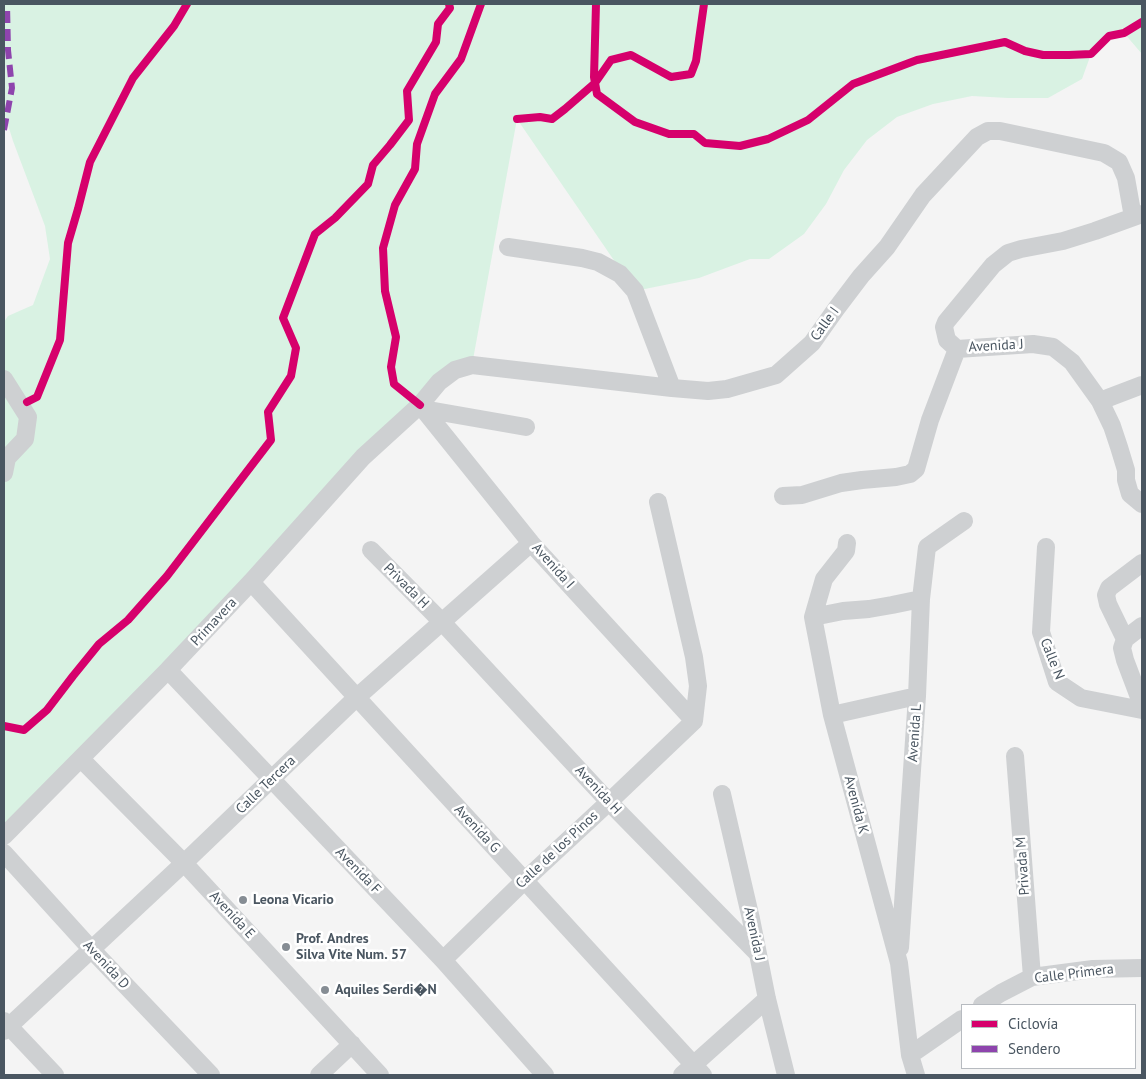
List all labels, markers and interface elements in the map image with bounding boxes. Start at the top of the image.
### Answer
street label: Calle I [807,304,843,344]
street label: Avenida J [968,336,1024,356]
street label: Avenida I [528,540,578,592]
street label: Privada H [380,560,432,612]
street label: Primavera [188,594,240,650]
street label: Calle N [1036,636,1068,682]
street label: Avenida L [905,703,925,763]
street label: Calle Tercera [233,752,299,818]
street label: Avenida H [571,762,625,818]
street label: Avenida K [840,774,872,836]
street label: Avenida G [451,801,503,857]
street label: Calle de los Pinos [513,808,601,892]
street label: Privada M [1013,836,1033,896]
street label: Avenida F [332,844,384,898]
street label: Avenida E [206,888,258,942]
place label: Leona Vicario [253,892,334,908]
marker: Leona Vicario [237,894,249,906]
street label: Avenida J [740,905,768,963]
place label: Prof. Andres Silva Vite Num. 57 [296,931,407,964]
street label: Avenida D [79,937,133,993]
marker: Prof. Andres Silva Vite Num. 57 [280,941,292,953]
street label: Calle Primera [1033,961,1115,987]
place label: Aquiles Serdi�N [335,982,437,998]
marker: Aquiles Serdi�N [319,984,331,996]
legend [961,1004,1136,1069]
text: Ciclovía [1008,1014,1058,1033]
text: Sendero [1008,1039,1061,1058]

